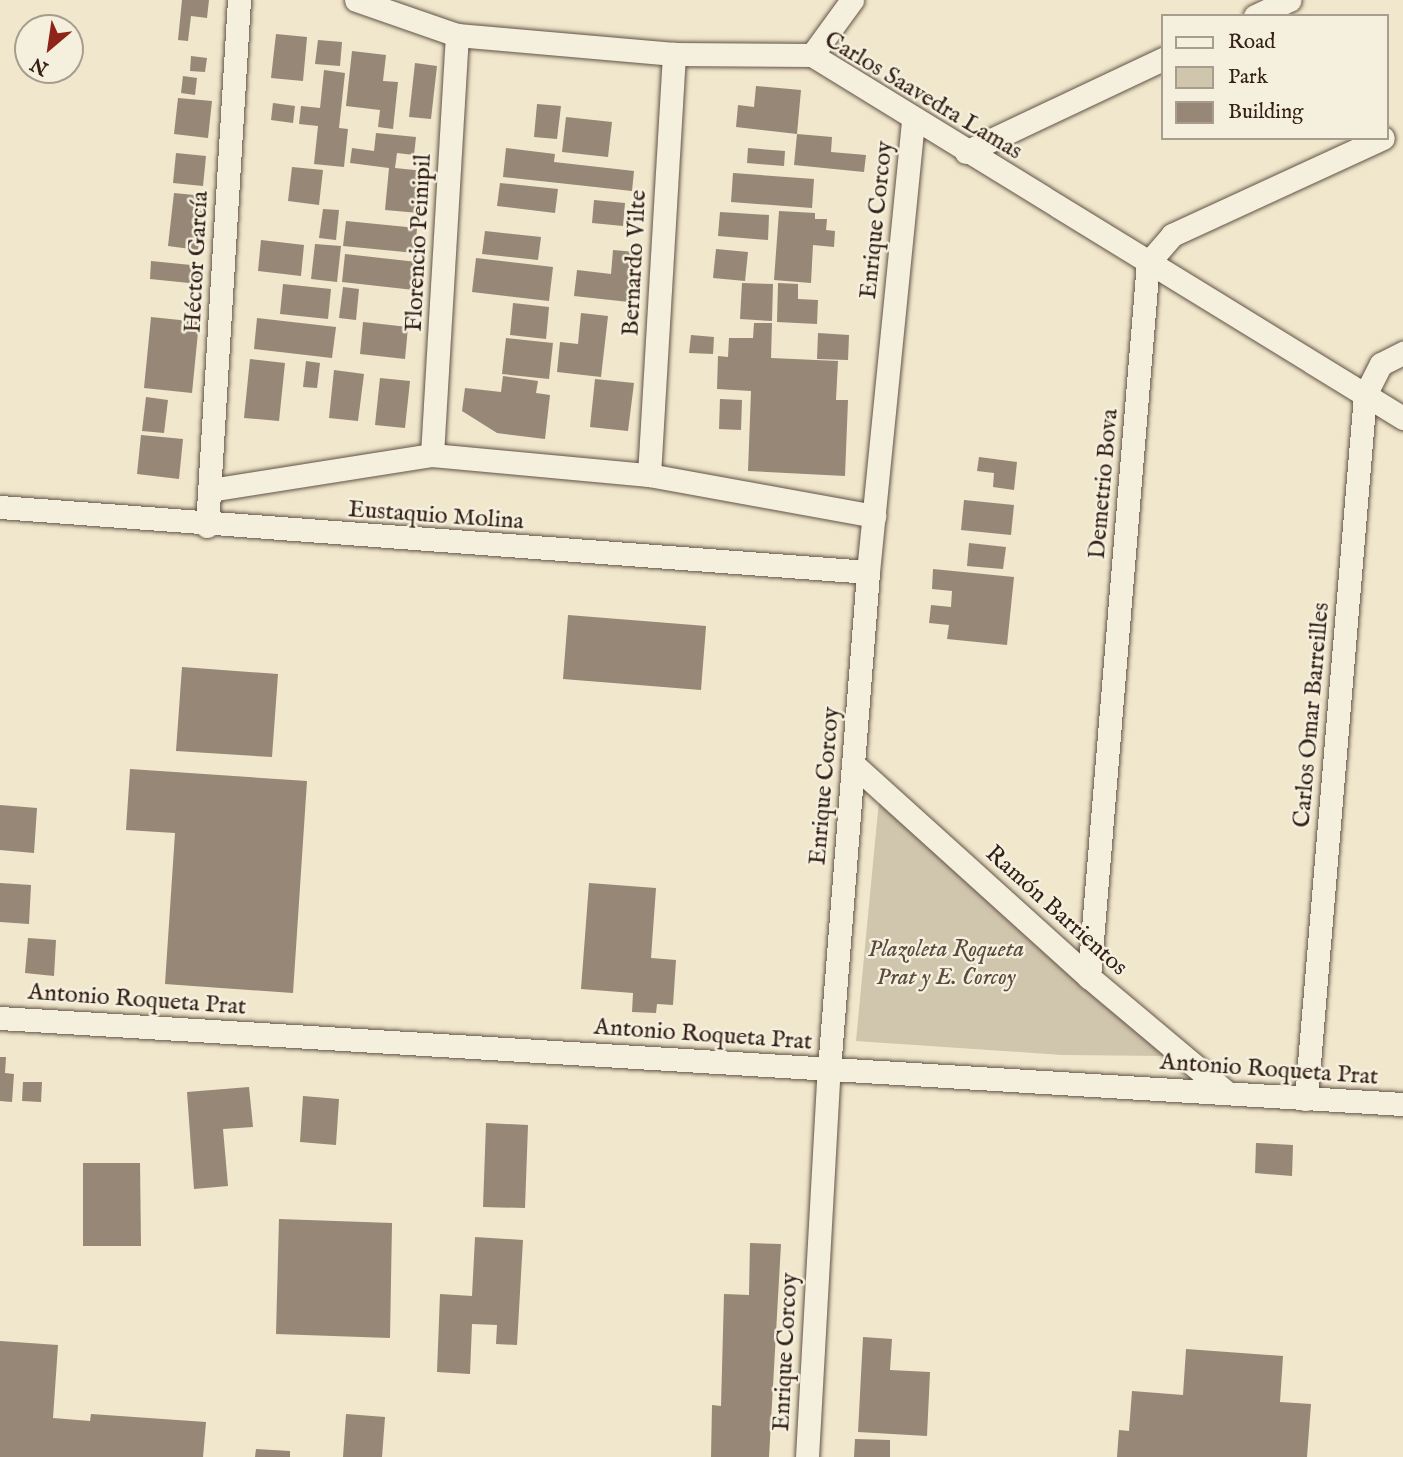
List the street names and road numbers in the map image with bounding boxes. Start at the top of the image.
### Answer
street label: Carlos Saavedra Lamas [819,26,1027,166]
street label: Enrique Corcoy [854,140,900,300]
street label: Florencio Peinipil [400,153,438,333]
street label: Bernardo Vilte [617,189,653,337]
street label: Héctor García [179,190,215,334]
street label: Demetrio Bova [1083,408,1125,560]
street label: Eustaquio Molina [347,495,525,537]
street label: Carlos Omar Barreilles [1288,601,1336,829]
street label: Enrique Corcoy [804,706,846,866]
street label: Ramón Barrientos [979,840,1133,982]
street label: Antonio Roqueta Prat [27,978,247,1022]
street label: Antonio Roqueta Prat [593,1013,813,1057]
street label: Antonio Roqueta Prat [1159,1048,1379,1092]
street label: Enrique Corcoy [767,1272,805,1432]

